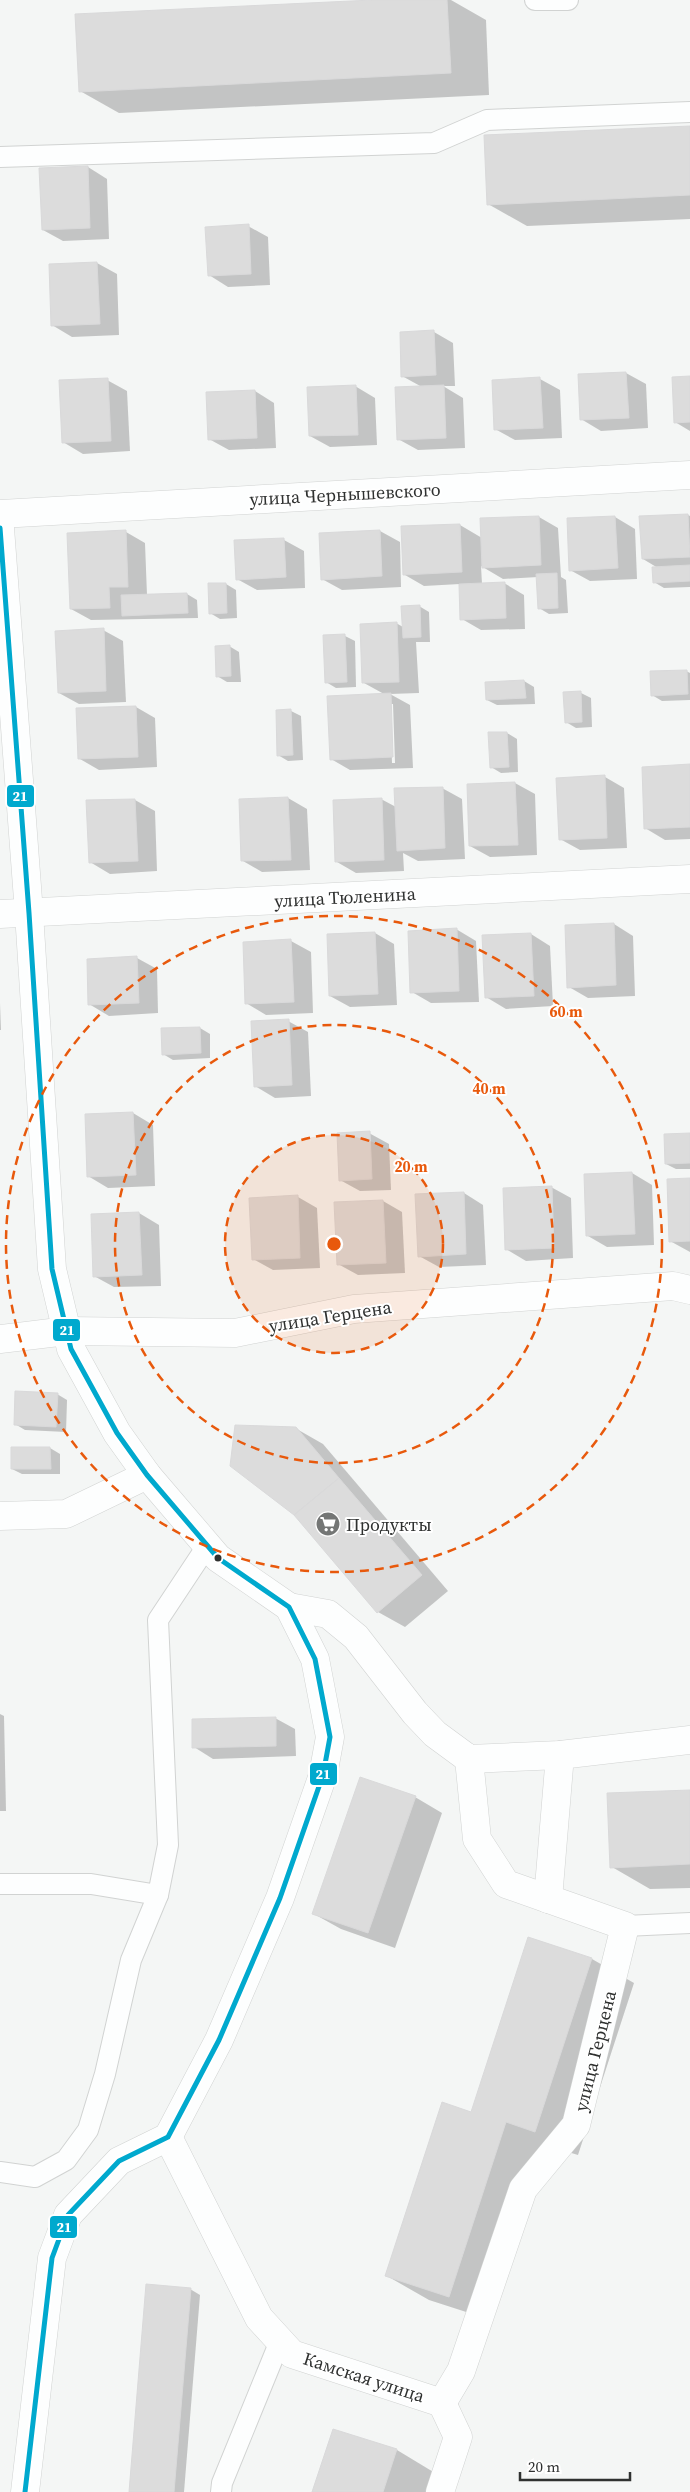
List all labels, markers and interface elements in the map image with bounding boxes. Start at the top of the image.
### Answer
street label: улица Чернышевского [249,477,441,511]
line badge: 21 [6,784,35,808]
text: 21 [12,786,28,806]
street label: улица Тюленина [274,881,417,913]
text: 60 m [549,1001,583,1022]
text: 40 m [472,1078,506,1099]
text: 20 m [394,1156,428,1177]
centre of rings [325,1235,343,1253]
street label: улица Герцена [267,1294,394,1338]
line badge: 21 [52,1318,81,1342]
text: 21 [59,1320,75,1340]
supermarket icon: Продукты [315,1511,341,1537]
place label: Продукты [346,1512,432,1537]
unlabelled marker [213,1553,223,1563]
line badge: 21 [309,1762,338,1786]
text: 21 [315,1764,331,1784]
street label: улица Герцена [568,1987,622,2114]
line badge: 21 [49,2215,78,2239]
text: 21 [56,2217,72,2237]
street label: Камская улица [300,2346,429,2409]
scale bar [520,2450,630,2482]
text: 20 m [528,2456,560,2477]

